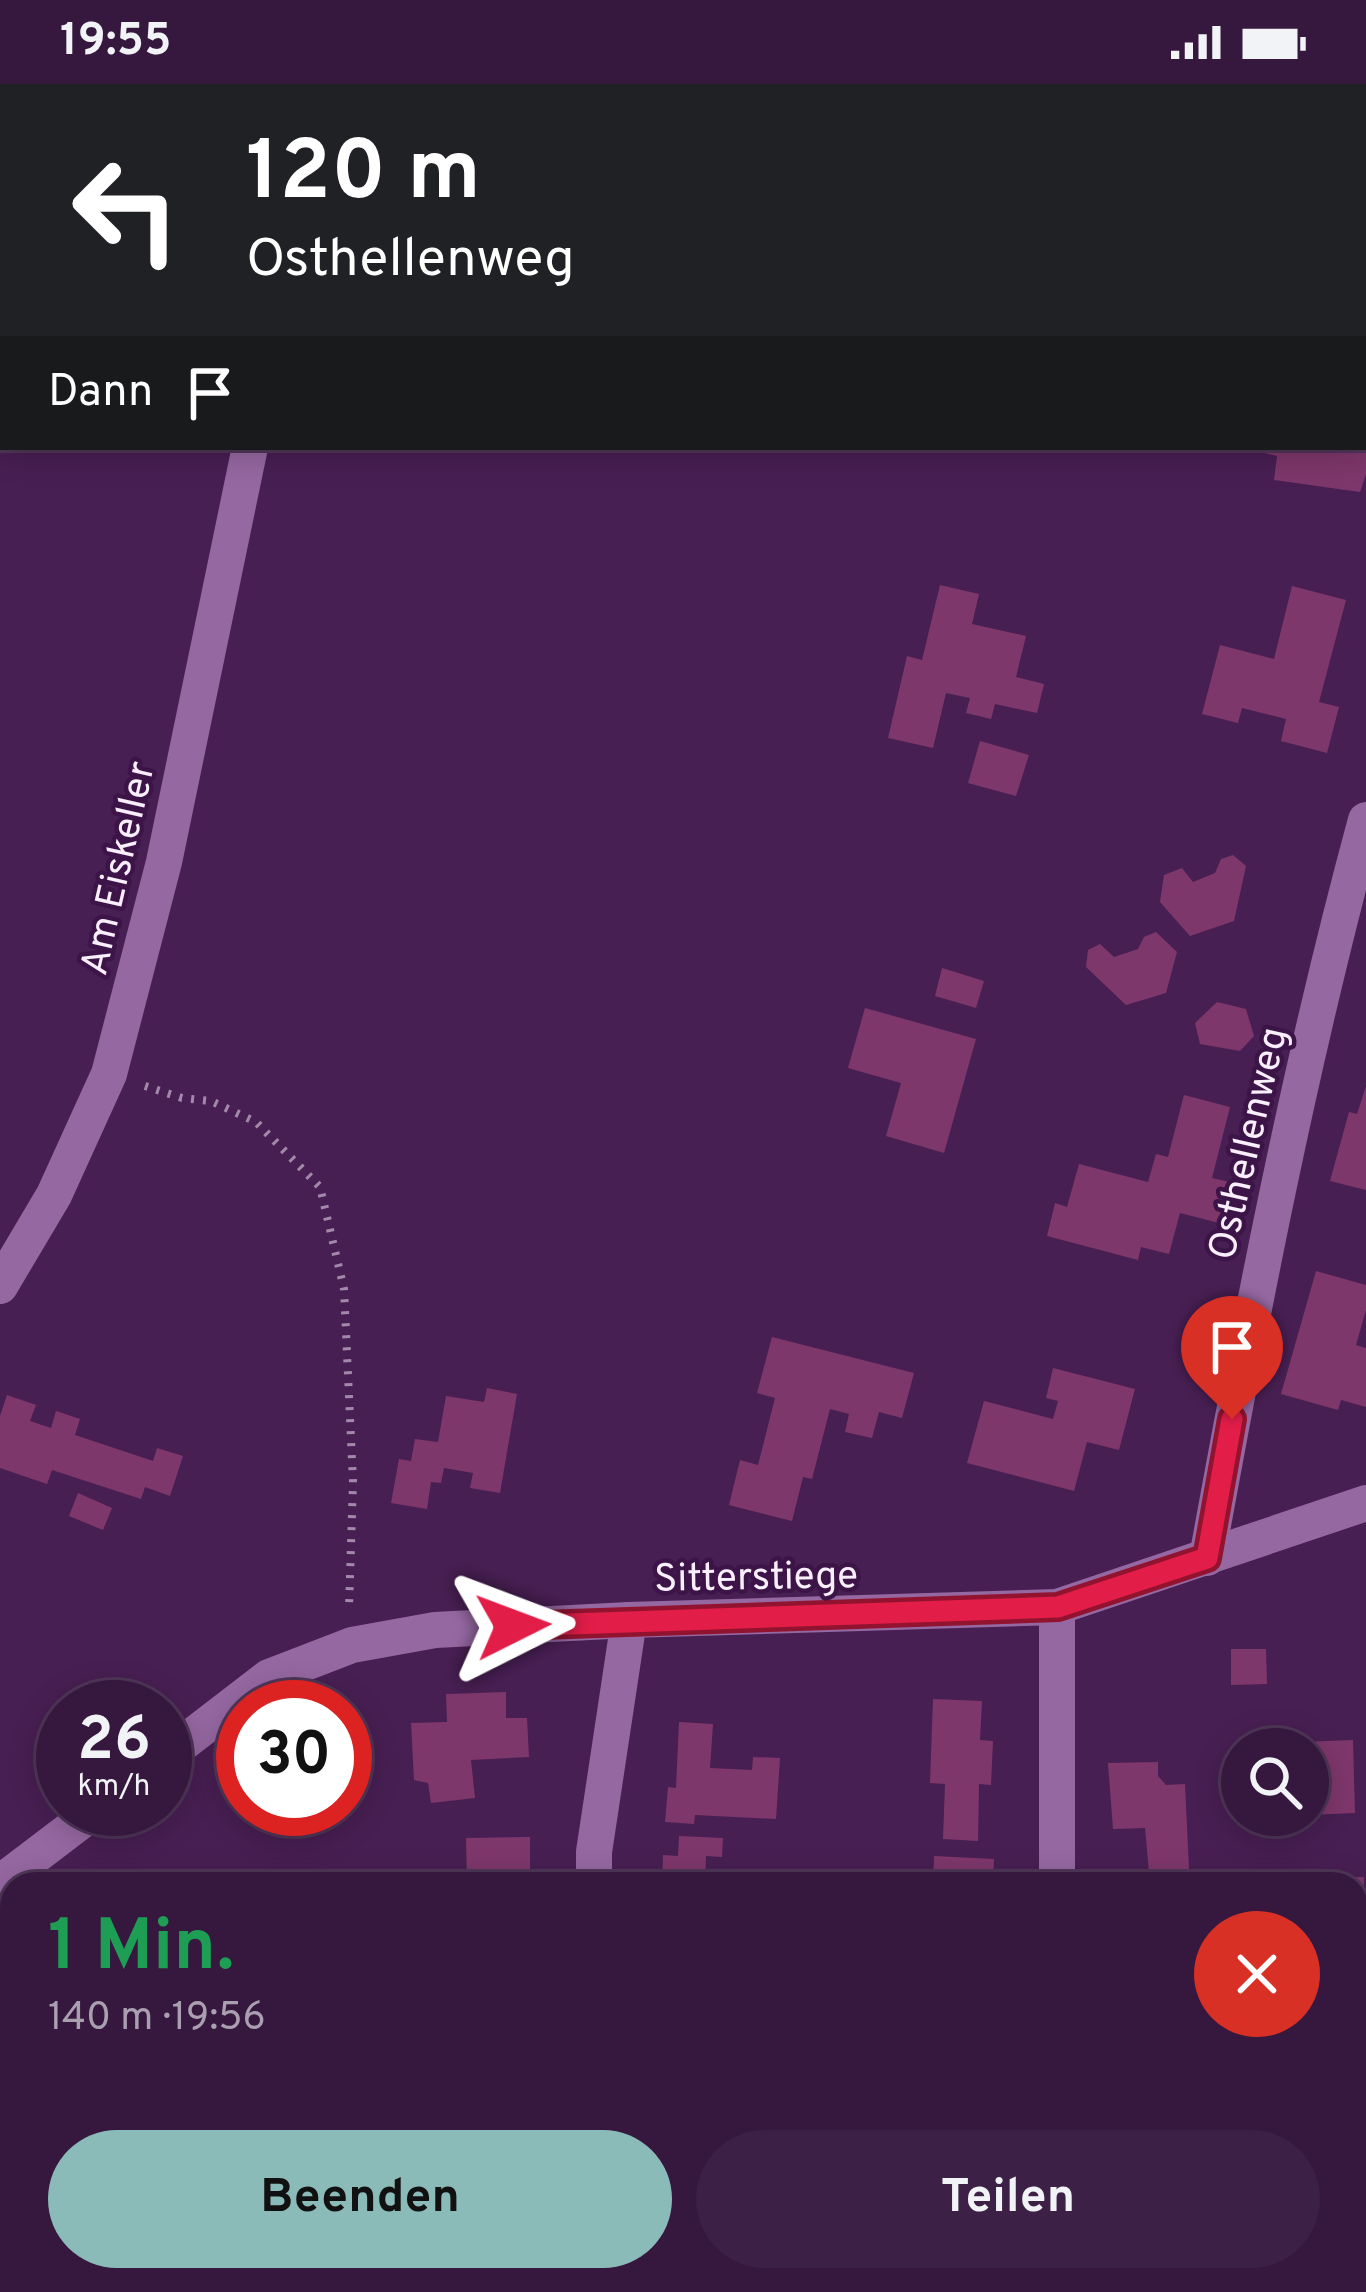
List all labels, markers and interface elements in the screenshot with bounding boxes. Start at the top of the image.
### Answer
text: 19:55 [60,14,172,71]
text: 120 m [246,123,481,229]
icon: left [48,132,204,288]
text: Osthellenweg [246,227,575,296]
icon: arrive [177,360,243,426]
text: Dann [48,365,153,422]
street label: Am Eiskeller [72,757,169,981]
street label: Osthellenweg [1200,1023,1301,1265]
pin [1181,1296,1283,1419]
icon: arrive [1199,1314,1265,1380]
street label: Sitterstiege [654,1553,859,1606]
position arrow [450,1563,576,1689]
speed limit sign: 30 [216,1680,372,1836]
text: 26 [77,1705,151,1781]
map controls [1221,1728,1329,1836]
button: search [1221,1728,1329,1836]
text: km/h [78,1769,150,1806]
text: 1 Min. [48,1904,234,1996]
button: close [1194,1911,1320,2037]
text: 140 m · 19:56 [48,1995,266,2044]
button: Beenden [48,2130,672,2268]
button: Teilen [696,2130,1320,2268]

